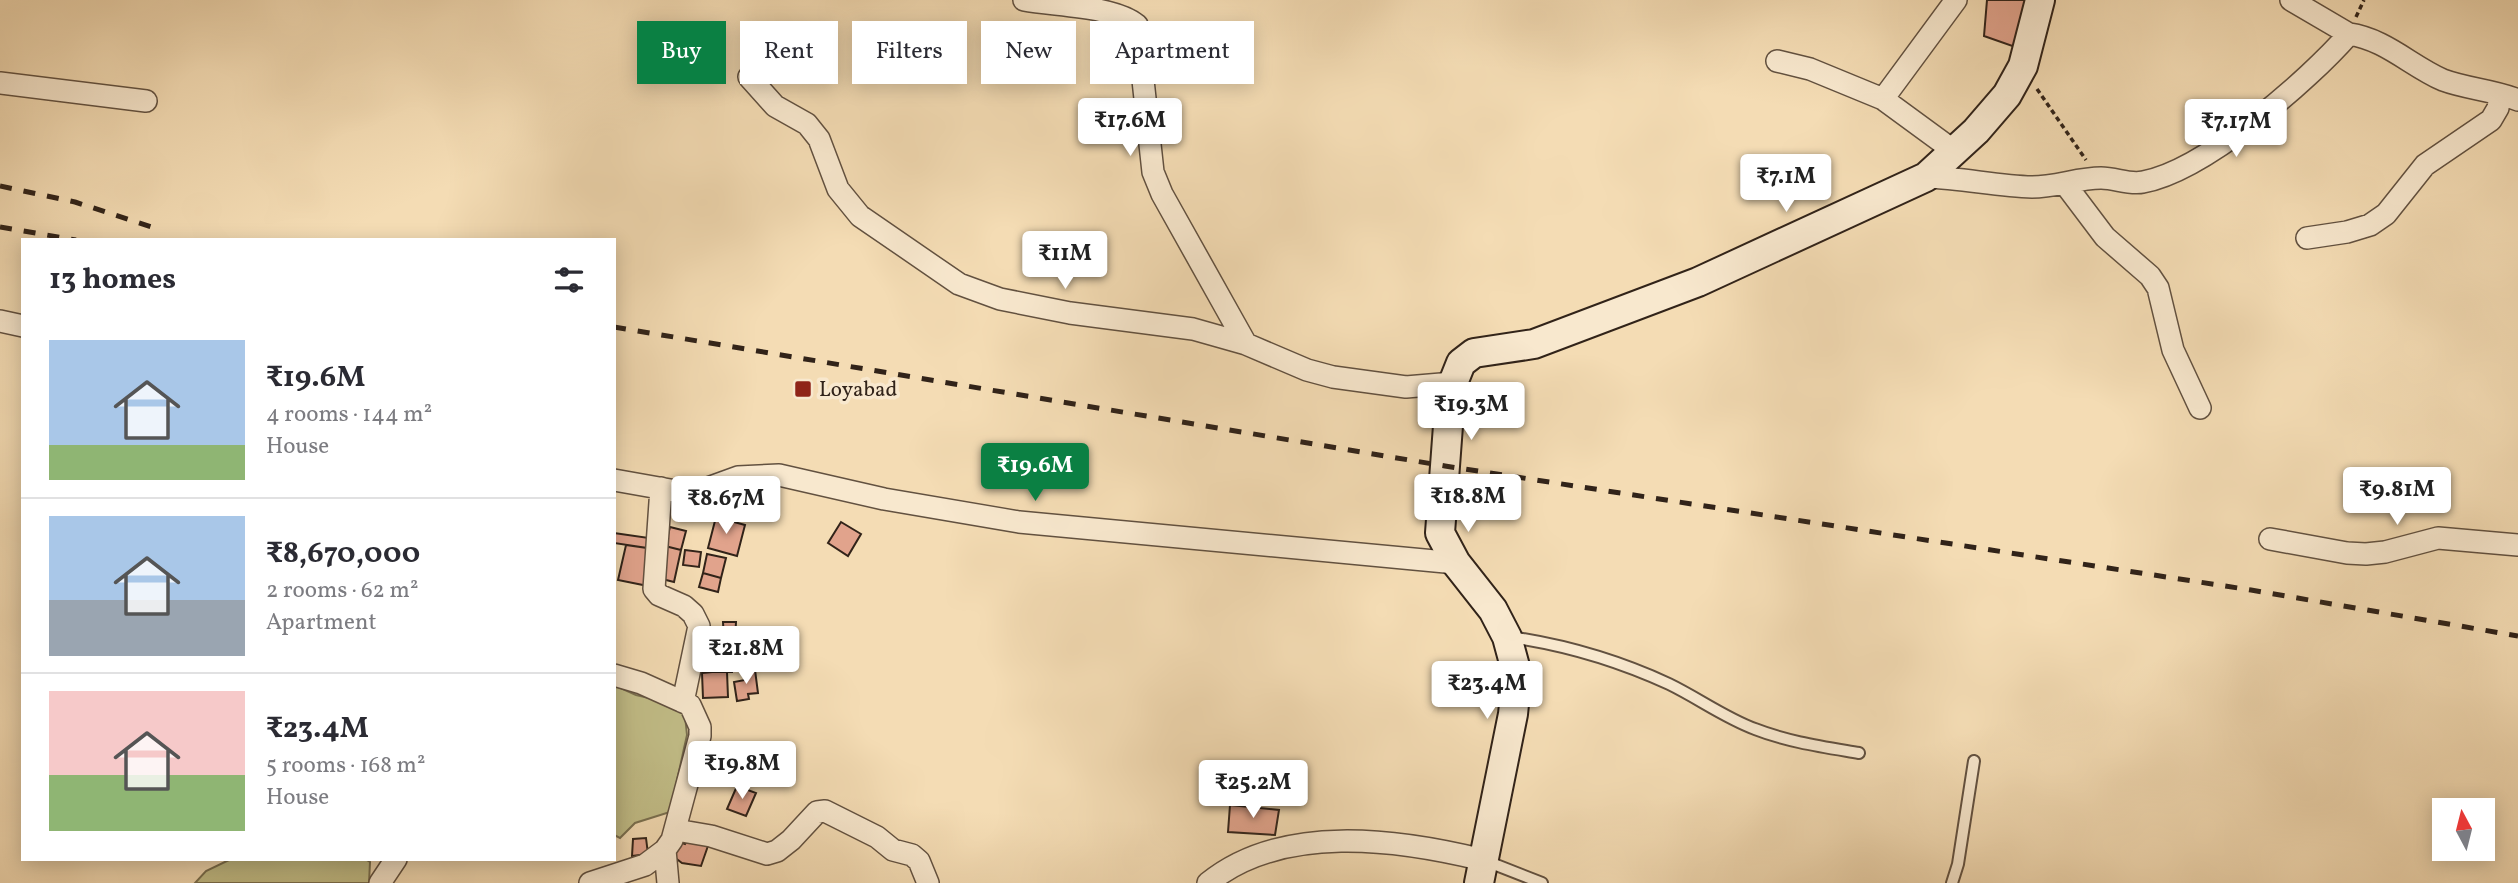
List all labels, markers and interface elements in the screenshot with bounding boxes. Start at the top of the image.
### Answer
chip: Buy [637,21,726,84]
chip: Rent [740,21,838,84]
chip: Filters [852,21,967,84]
chip: New [981,21,1076,84]
chip: Apartment [1090,21,1254,84]
pin: ₹17.6M [1073,99,1187,158]
pin: ₹7.17M [2179,100,2293,159]
text: ₹17.6M [1094,105,1166,137]
text: ₹7.17M [2201,106,2271,138]
pin: ₹7.1M [1737,154,1835,214]
text: ₹7.1M [1756,161,1816,193]
pin: ₹11M [1024,232,1106,291]
text: ₹11M [1038,238,1092,270]
text: 13 homes [49,259,176,301]
icon: filters [550,261,588,299]
text: ₹19.6M [266,357,365,399]
icon: home [105,368,189,452]
place label: Loyabad [819,376,897,405]
marker: Loyabad [793,379,813,399]
pin: ₹19.3M [1414,382,1528,442]
text: ₹19.3M [1434,389,1508,421]
text: 4 rooms · 144 m² [266,399,432,431]
text: House [266,431,329,463]
pin: ₹19.6M [978,444,1092,503]
text: ₹19.6M [997,450,1073,482]
pin: ₹9.81M [2340,468,2454,527]
text: ₹9.81M [2359,474,2435,506]
pin: ₹18.8M [1411,475,1525,534]
pin: ₹8.67M [669,476,783,536]
text: ₹18.8M [1430,481,1506,513]
text: ₹8.67M [687,483,765,515]
text: ₹8,670,000 [266,533,420,575]
icon: home [105,544,189,628]
text: 2 rooms · 62 m² [266,575,418,607]
text: Apartment [266,607,377,639]
pin: ₹21.8M [689,626,803,686]
text: ₹21.8M [708,633,784,665]
pin: ₹23.4M [1430,662,1544,721]
text: ₹23.4M [1448,668,1526,700]
text: ₹23.4M [266,708,369,750]
icon: home [105,719,189,803]
pin: ₹19.8M [685,742,799,801]
text: ₹19.8M [704,748,780,780]
text: 5 rooms · 168 m² [266,750,425,782]
pin: ₹25.2M [1196,760,1310,820]
text: ₹25.2M [1215,767,1291,799]
text: House [266,782,329,814]
north arrow [2432,798,2496,861]
map controls [2432,798,2495,861]

